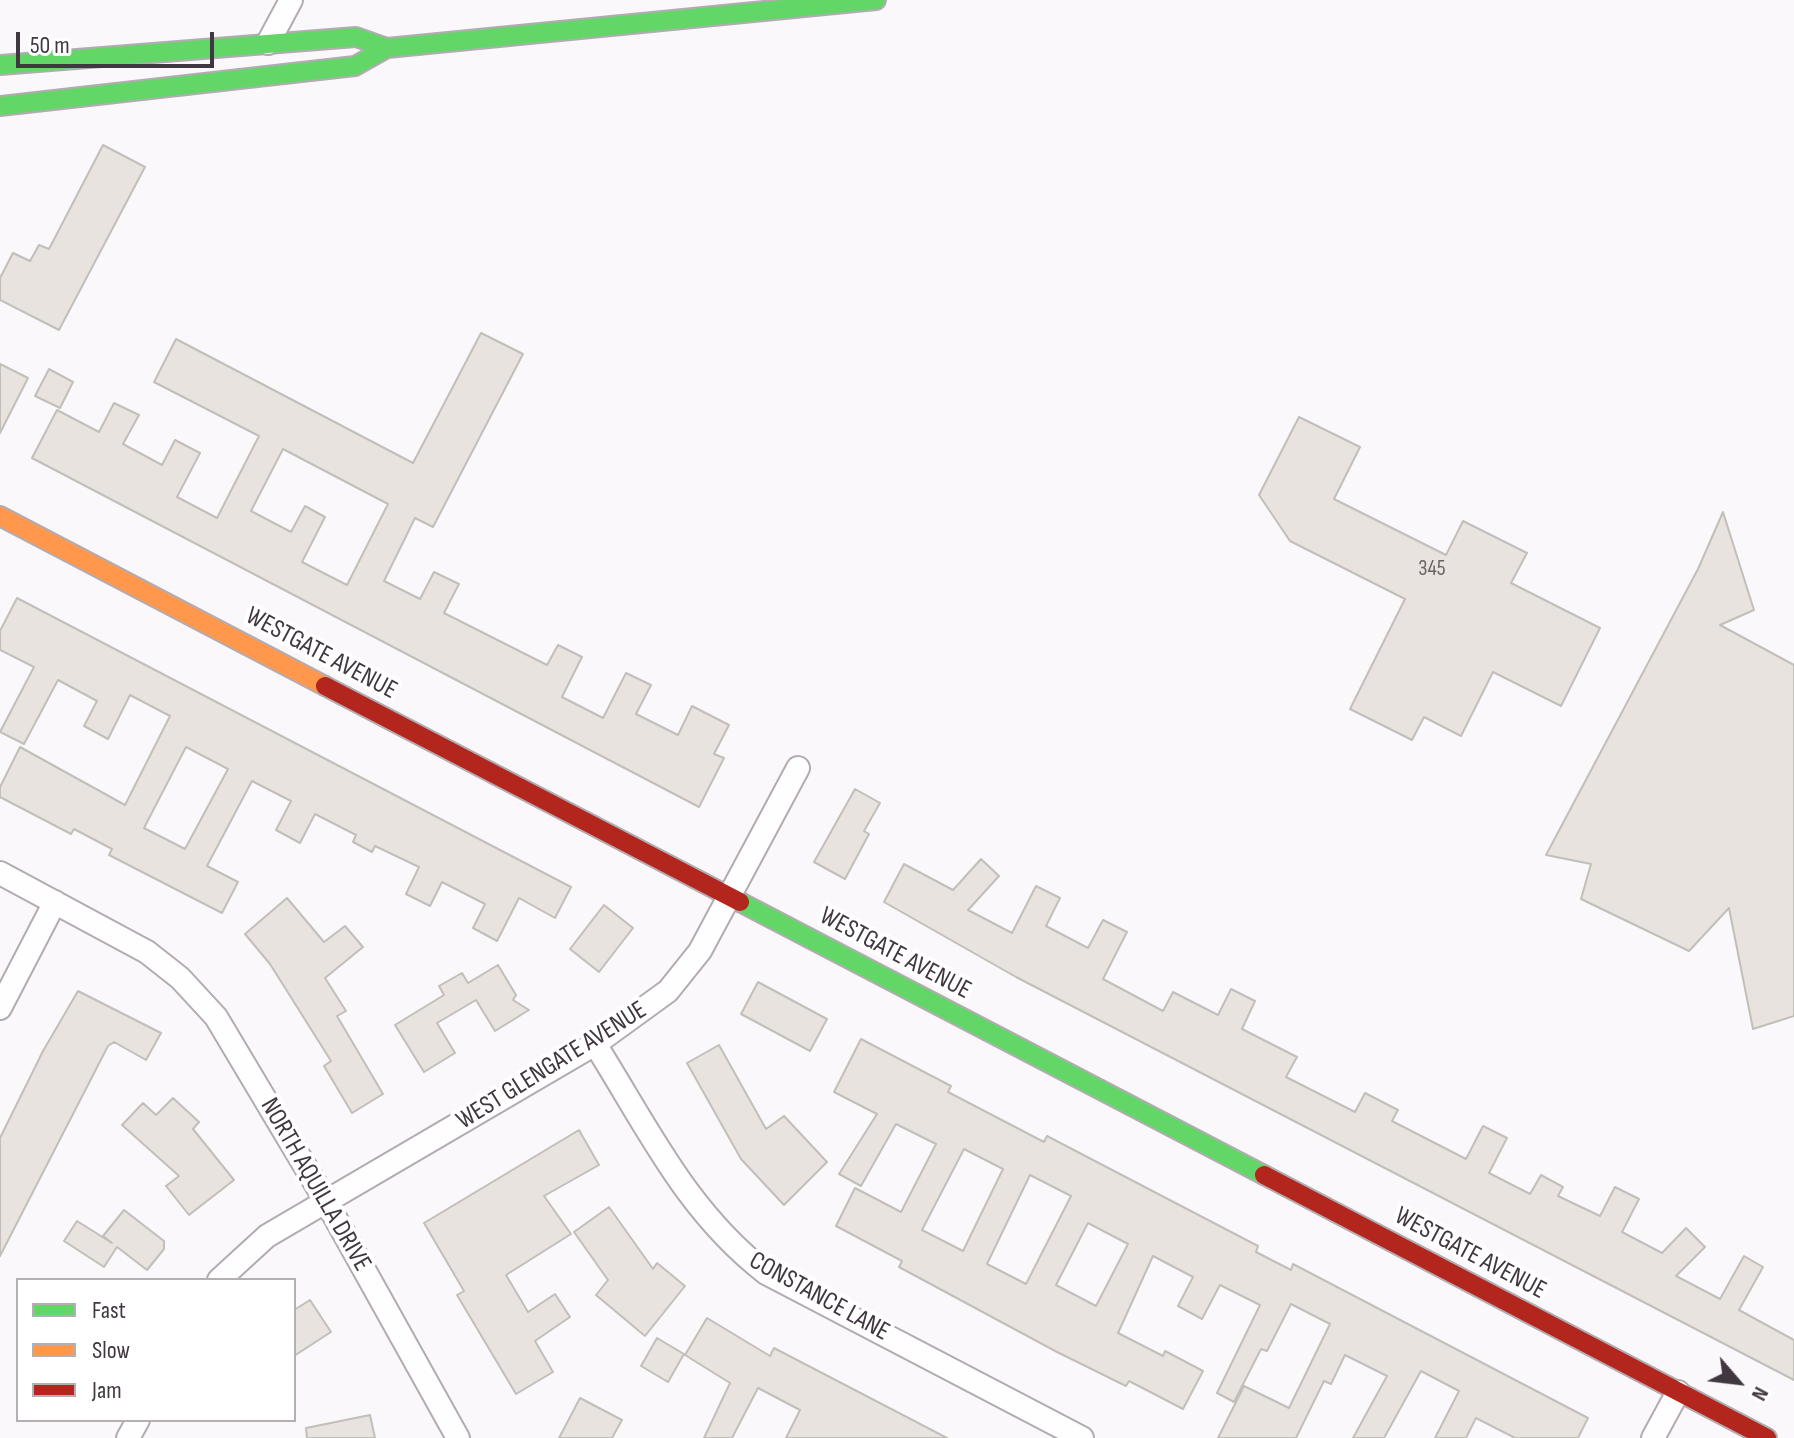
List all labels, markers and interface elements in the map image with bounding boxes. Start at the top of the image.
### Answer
scale bar [20,16,218,66]
text: 50 m [30,31,70,60]
house number: 345 [1418,556,1446,582]
street label: WESTGATE AVENUE [240,601,402,707]
street label: WESTGATE AVENUE [814,901,976,1007]
street label: WEST GLENGATE AVENUE [451,995,653,1137]
street label: NORTH AQUILLA DRIVE [253,1093,377,1277]
street label: WESTGATE AVENUE [1389,1201,1551,1307]
street label: CONSTANCE LANE [743,1246,895,1348]
legend [16,1278,296,1422]
text: Fast [92,1296,126,1325]
text: Slow [92,1336,130,1365]
north arrow [1698,1342,1778,1422]
text: Jam [92,1376,122,1405]
text: N [1745,1382,1774,1405]

